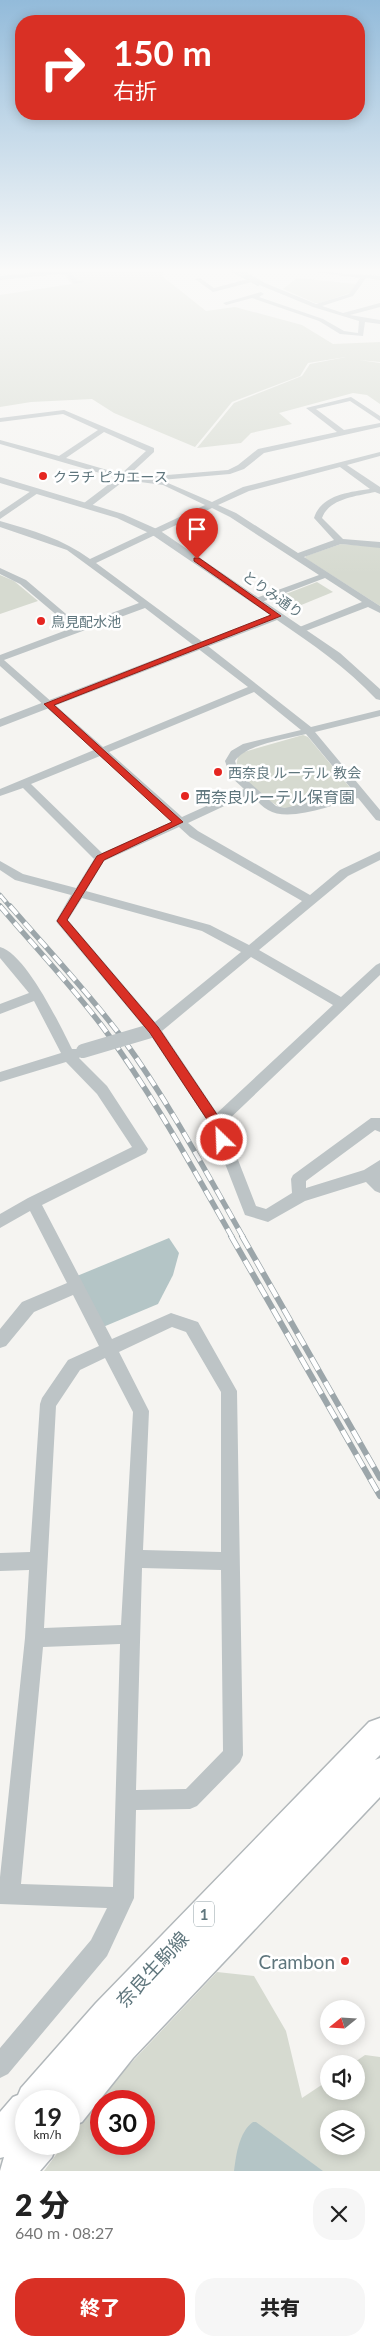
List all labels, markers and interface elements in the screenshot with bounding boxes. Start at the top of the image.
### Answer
text: 150 m [113,31,212,73]
icon: right [30,35,95,100]
text: 右折 [113,77,157,104]
place label: クラチ ピカエース [53,468,168,485]
marker: クラチ ピカエース [37,470,49,482]
pin [176,508,218,559]
icon: arrive [183,515,211,543]
street label: とりみ通り [239,567,307,621]
place label: 鳥見配水池 [51,613,121,630]
marker: 鳥見配水池 [35,615,47,627]
place label: 西奈良 ルーテル 教会 [228,764,361,781]
marker: 西奈良 ルーテル 教会 [212,766,224,778]
place label: 西奈良ルーテル保育園 [195,787,355,806]
marker: 西奈良ルーテル保育園 [179,790,191,802]
position arrow [195,1113,247,1165]
road number: 1 [194,1902,214,1926]
street label: 奈良生駒線 [111,1926,193,2012]
place label: Crambon [259,1950,335,1973]
marker: Crambon [339,1955,351,1967]
north arrow [320,2000,365,2045]
map controls [320,2000,365,2155]
button: sound [320,2055,365,2100]
speed limit sign: 30 [90,2090,155,2155]
text: 19 [33,2101,62,2131]
button: layers [320,2110,365,2155]
text: km/h [33,2127,62,2142]
text: 2 分 [15,2186,69,2222]
button: close [313,2188,365,2240]
text: 640 m · 08:27 [15,2223,114,2242]
button: 終了 [15,2278,185,2336]
button: 共有 [195,2278,365,2336]

